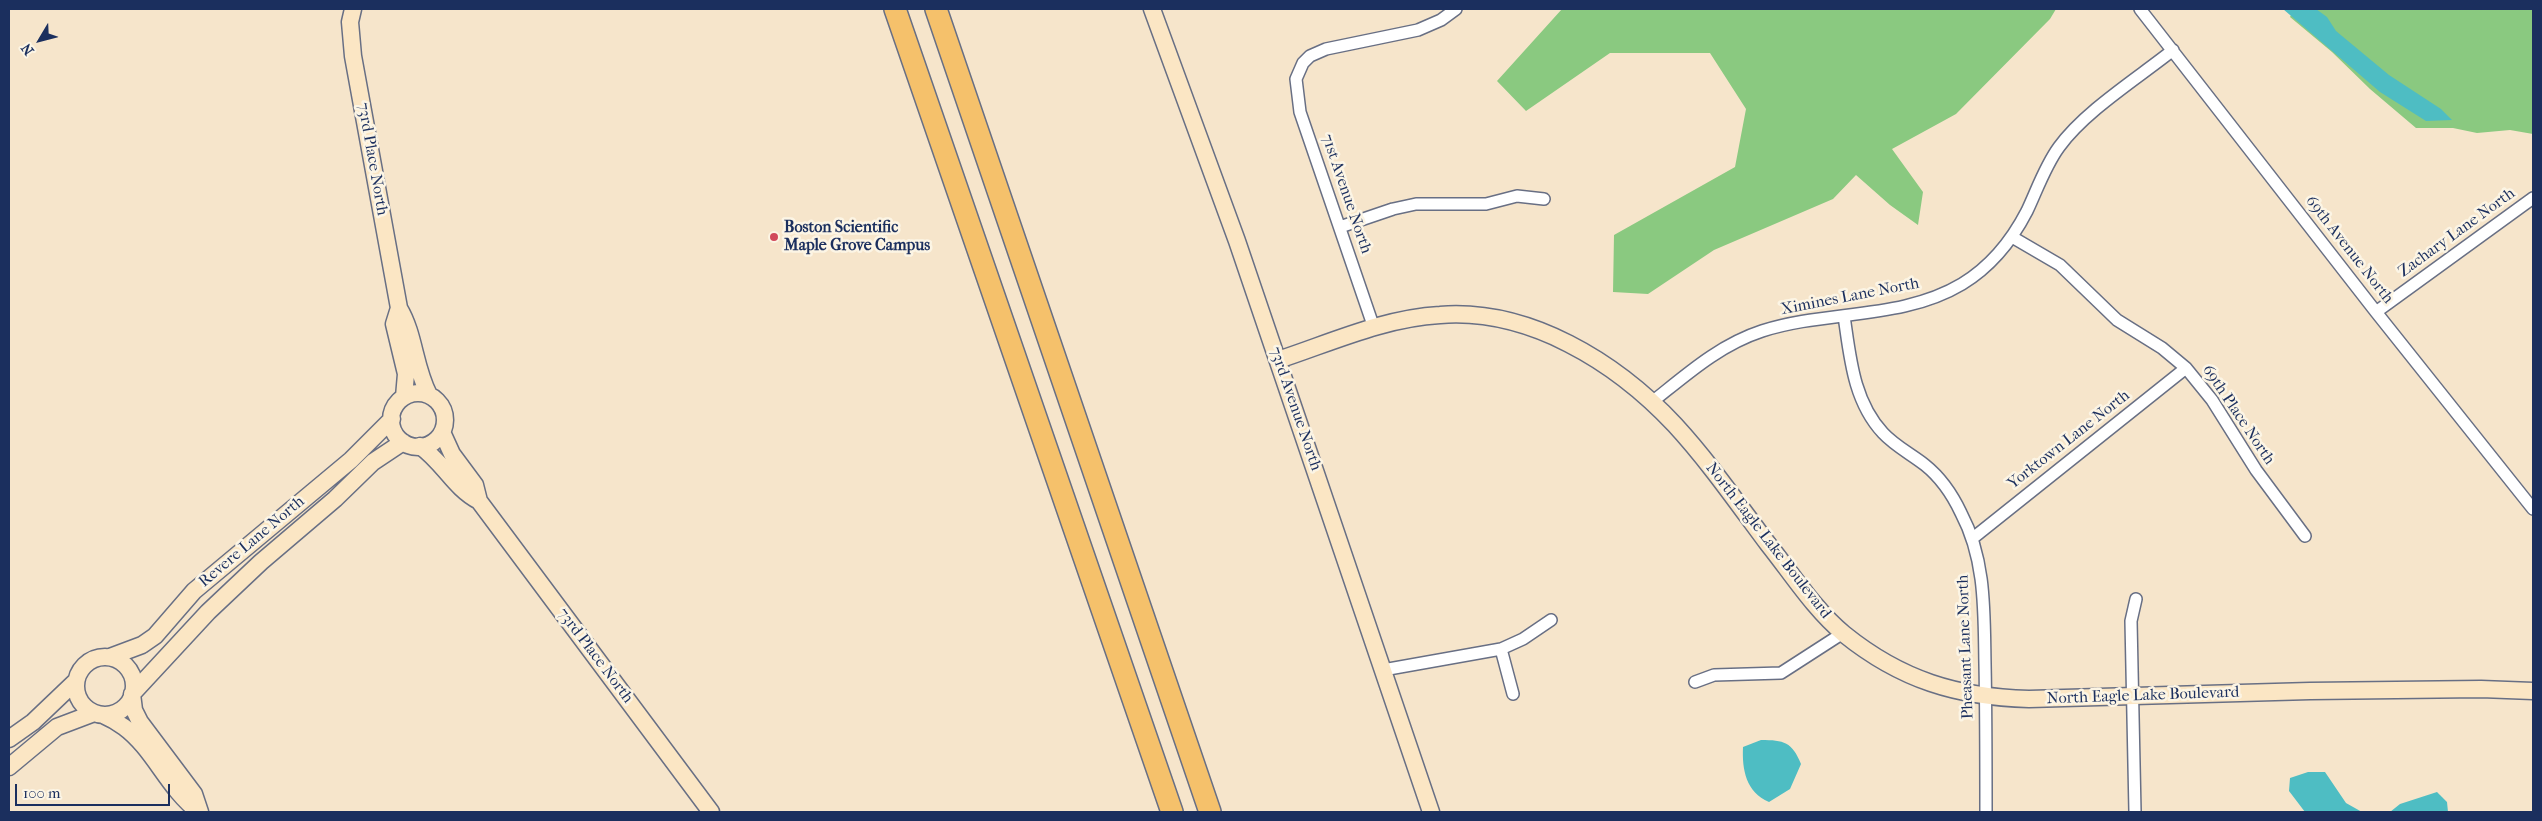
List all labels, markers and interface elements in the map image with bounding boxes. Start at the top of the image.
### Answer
north arrow [15,15,65,65]
text: N [18,40,38,59]
street label: 73rd Place North [353,101,391,217]
street label: 71st Avenue North [1317,132,1375,256]
street label: Zachary Lane North [2395,184,2519,282]
street label: 69th Avenue North [2301,192,2397,308]
place label: Boston Scientific Maple Grove Campus [784,218,930,256]
marker: Boston Scientific Maple Grove Campus [768,231,780,243]
street label: Ximines Lane North [1779,274,1921,320]
street label: 73rd Avenue North [1265,345,1325,473]
street label: 69th Place North [2197,361,2279,469]
street label: Yorktown Lane North [2004,386,2134,494]
street label: North Eagle Lake Boulevard [1701,459,1835,623]
street label: Revere Lane North [195,492,309,592]
street label: Pheasant Lane North [1954,574,1978,720]
street label: 73rd Place North [553,605,637,707]
street label: North Eagle Lake Boulevard [2046,683,2240,709]
scale bar [18,774,172,806]
text: 100 m [23,784,61,802]

